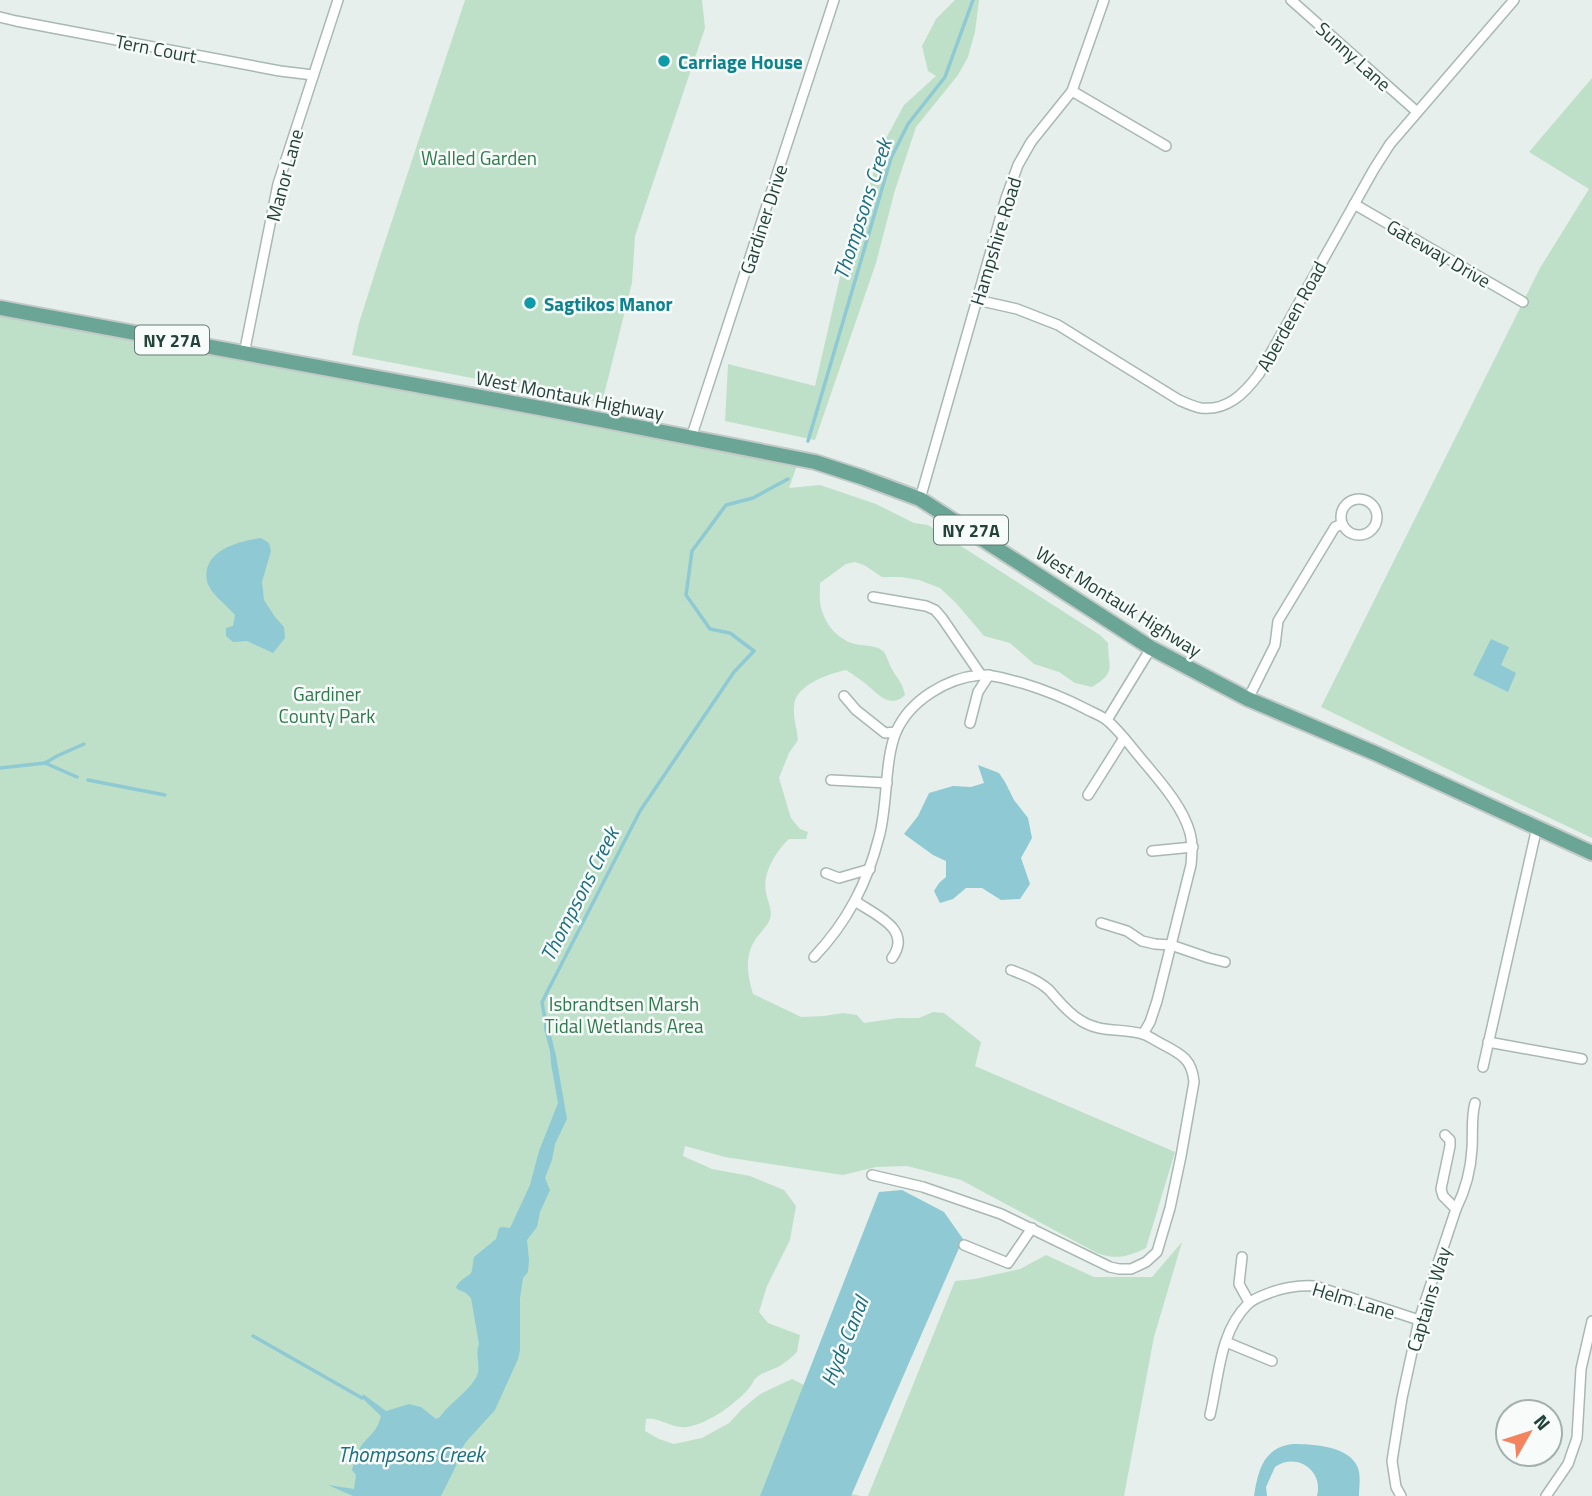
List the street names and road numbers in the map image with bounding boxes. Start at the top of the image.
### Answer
street label: Sunny Lane [1310,14,1398,98]
street label: Tern Court [113,26,199,70]
street label: Manor Lane [258,125,310,225]
street label: Gardiner Drive [732,160,794,278]
street label: Hampshire Road [962,173,1028,309]
street label: Gateway Drive [1381,211,1497,295]
street label: Aberdeen Road [1249,256,1333,376]
road number: NY 27A [135,326,209,354]
street label: West Montauk Highway [473,363,667,427]
road number: NY 27A [934,516,1008,544]
street label: West Montauk Highway [1030,538,1208,664]
street label: Captains Way [1398,1243,1458,1355]
street label: Helm Lane [1309,1274,1399,1326]

